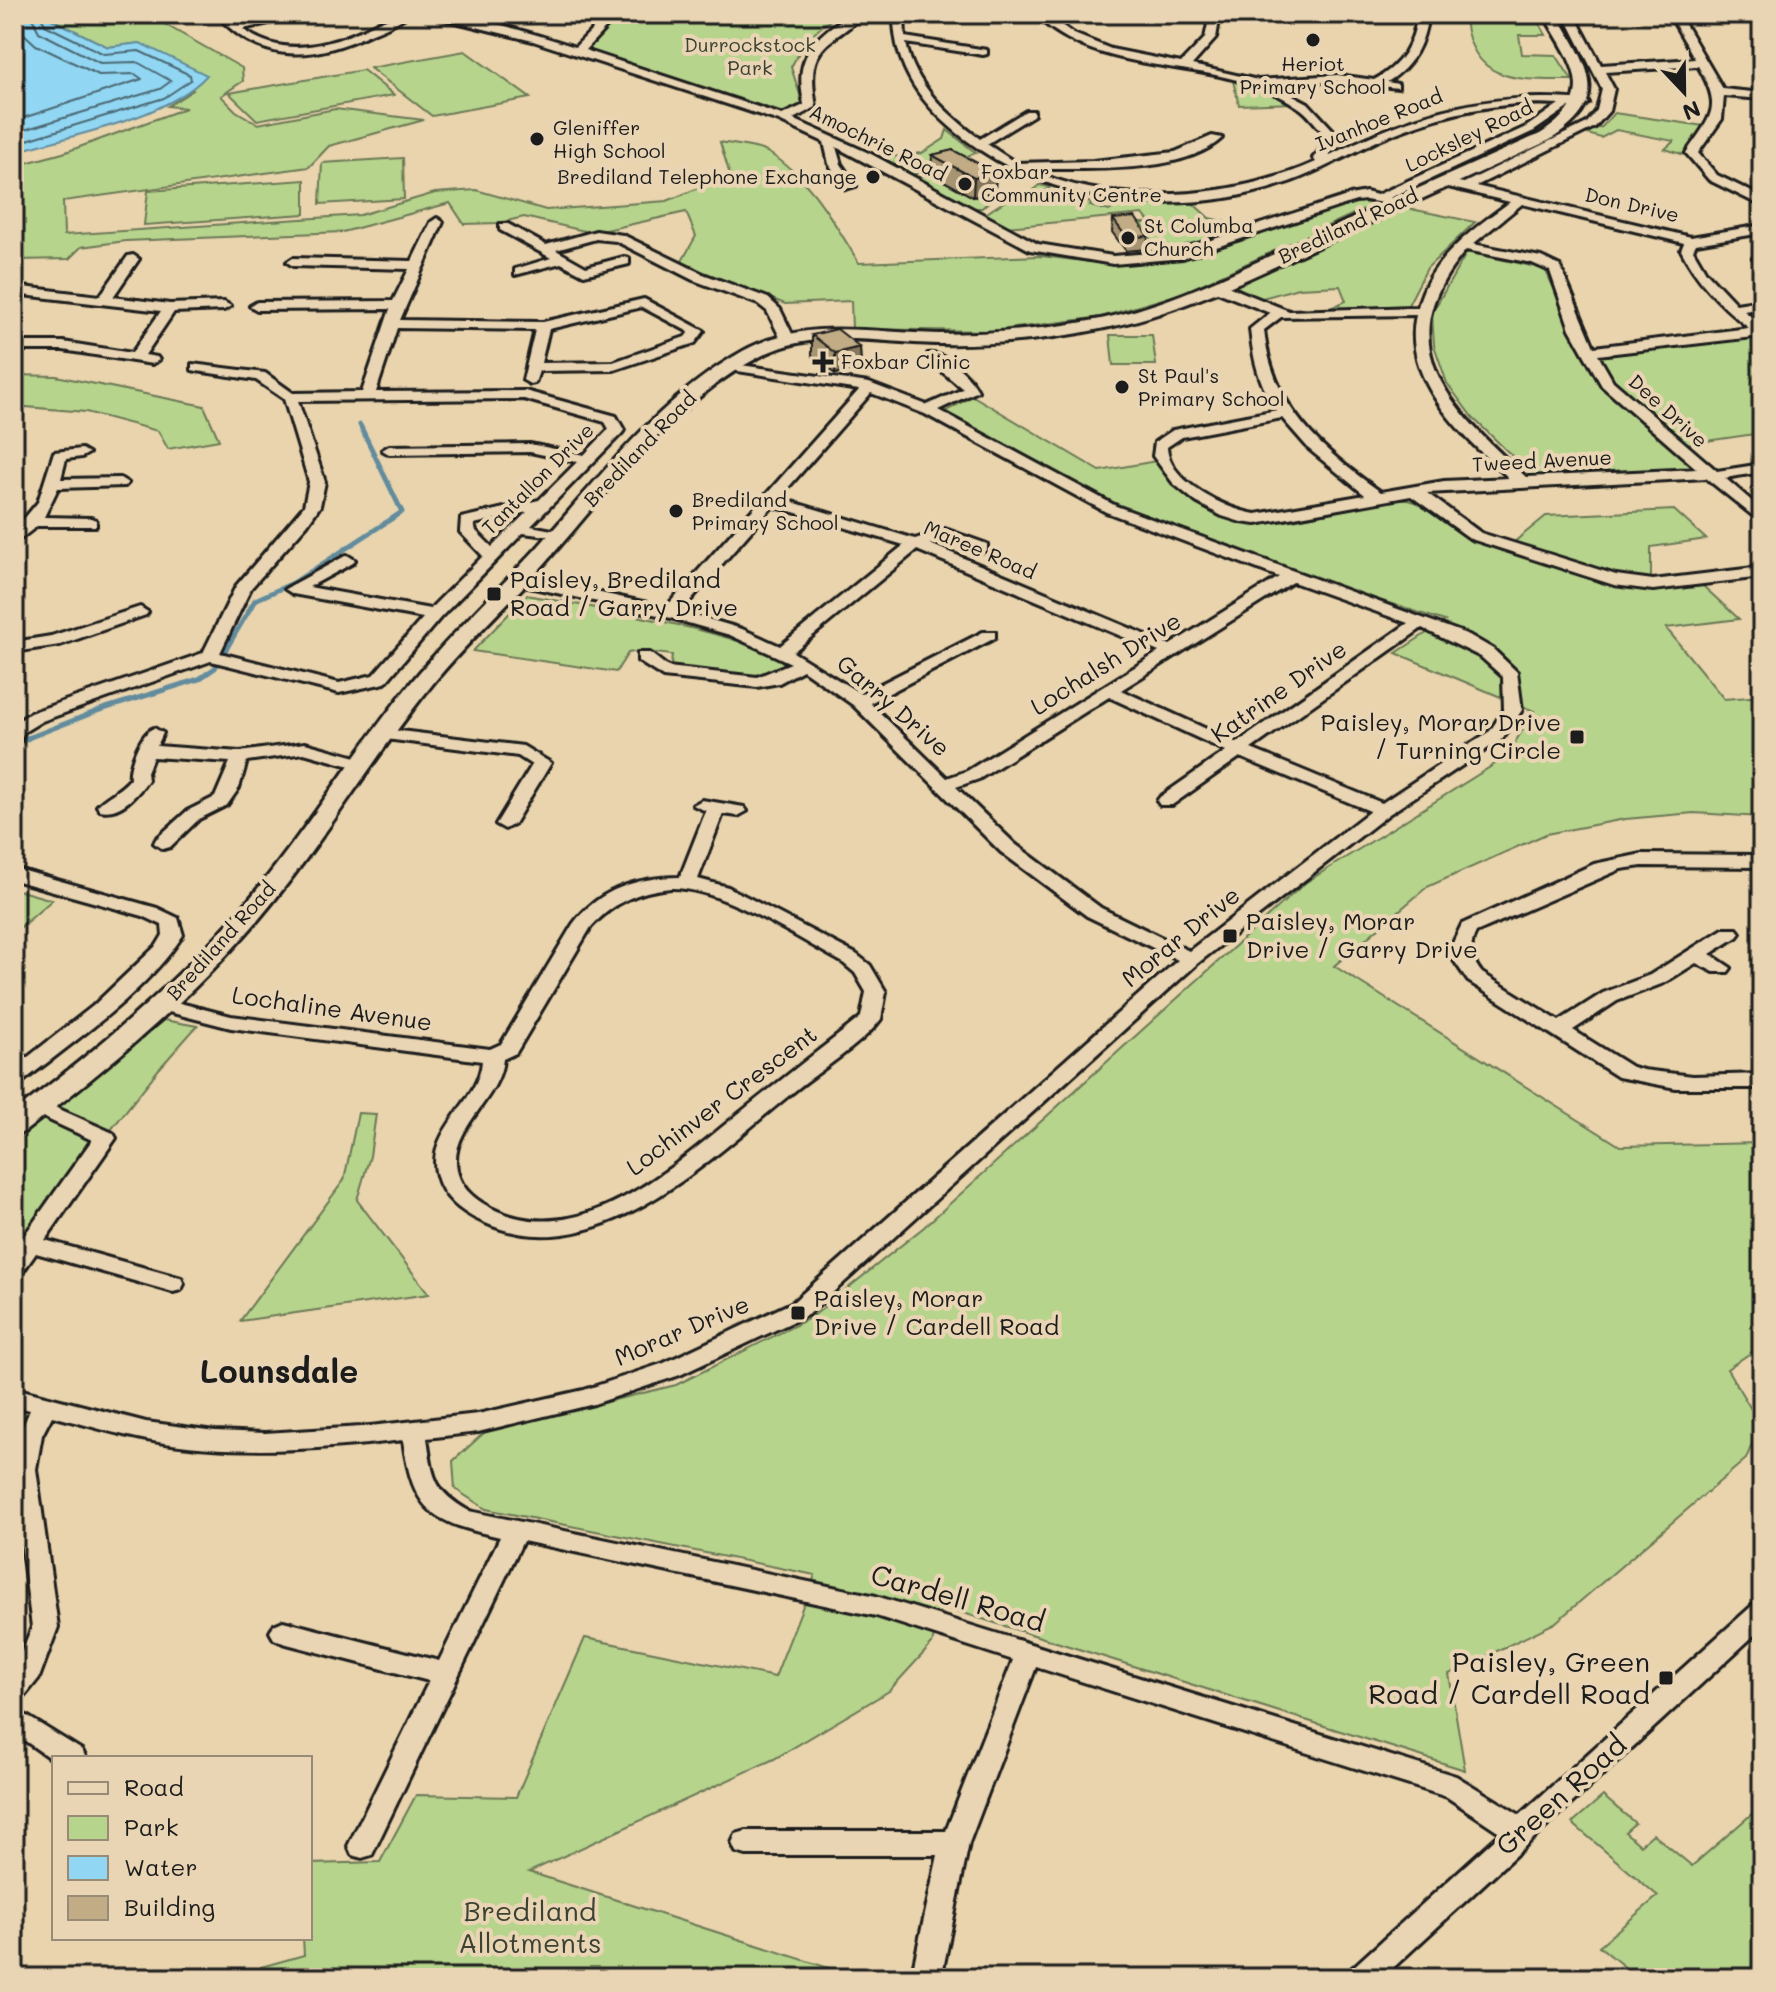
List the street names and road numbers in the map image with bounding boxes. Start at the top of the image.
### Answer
street label: Ivanhoe Road [1311,82,1446,156]
street label: Locksley Road [1401,93,1537,177]
street label: Amochrie Road [806,98,951,187]
street label: Brediland Road [1274,181,1422,269]
street label: Don Drive [1583,181,1682,227]
street label: Dee Drive [1624,368,1714,453]
street label: Brediland Road [577,385,701,512]
street label: Tantallon Drive [476,417,599,540]
street label: Tweed Avenue [1472,443,1612,477]
street label: Maree Road [920,514,1040,584]
street label: Lochalsh Drive [1024,604,1186,721]
street label: Katrine Drive [1204,633,1352,749]
street label: Garry Drive [831,647,957,763]
street label: Brediland Road [160,875,280,1005]
street label: Morar Drive [1115,879,1246,993]
street label: Lochaline Avenue [230,978,434,1037]
street label: Lochinver Crescent [620,1018,823,1182]
street label: Morar Drive [609,1287,754,1372]
street label: Cardell Road [867,1555,1049,1639]
street label: Green Road [1487,1726,1633,1862]

